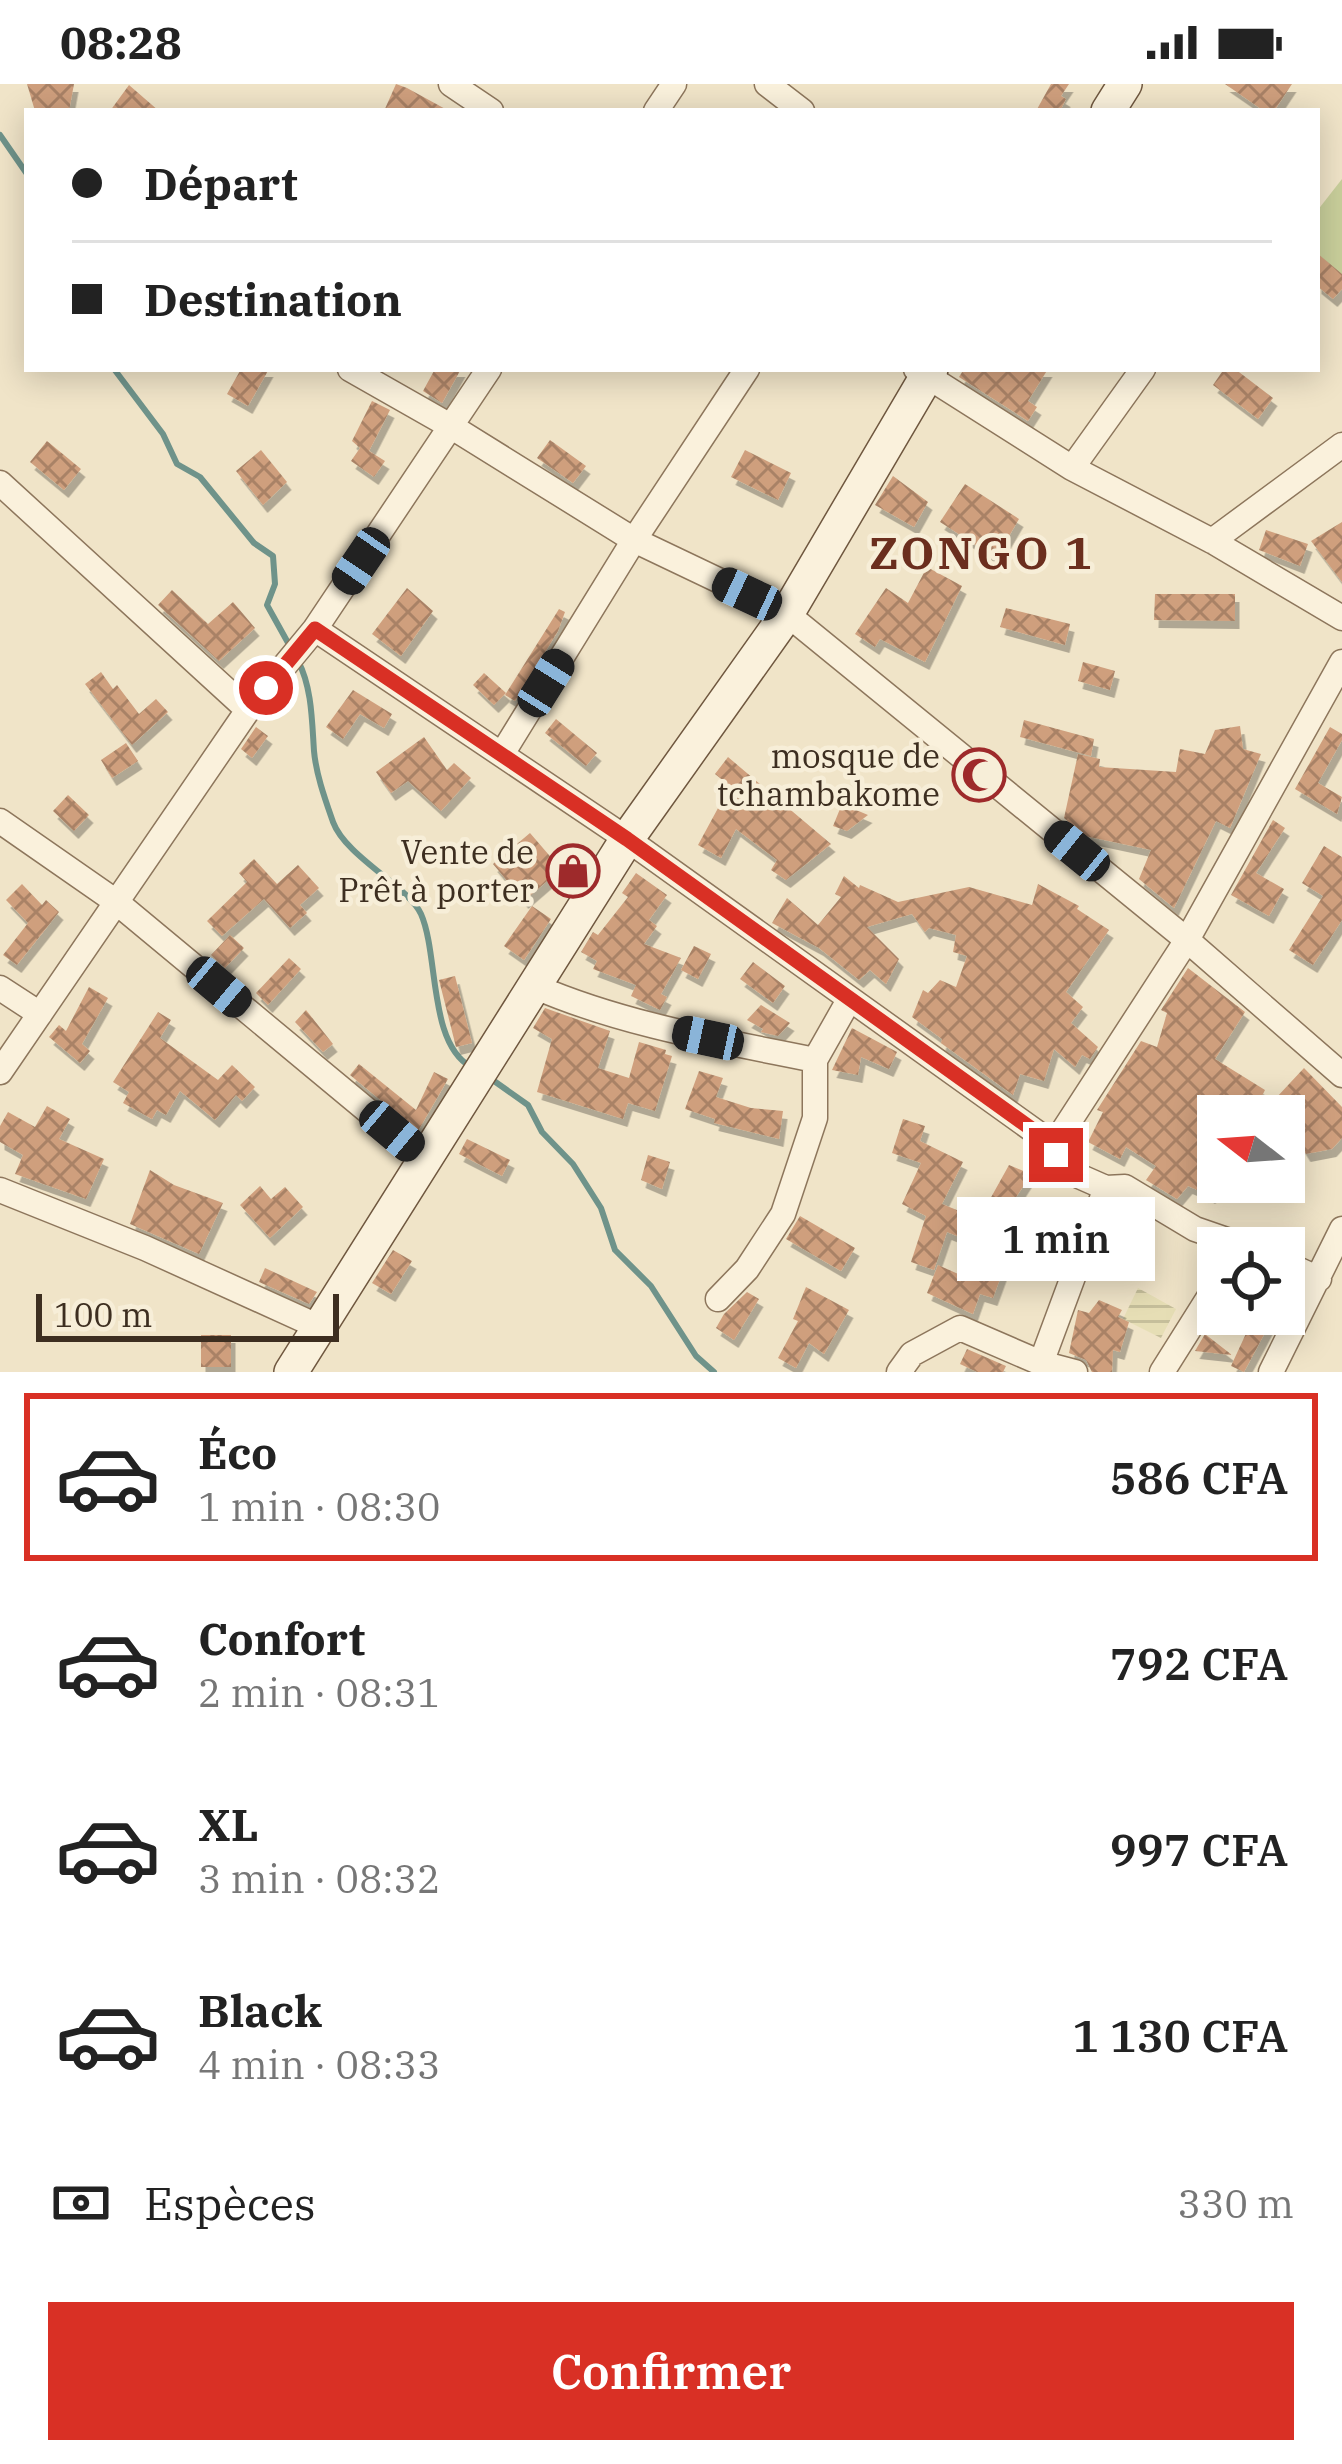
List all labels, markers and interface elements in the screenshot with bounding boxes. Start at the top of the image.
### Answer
text: 08:28 [60,13,182,71]
text: Départ [144,154,298,212]
text: Destination [144,270,402,328]
car [326,521,396,601]
district label: ZONGO 1 [869,523,1095,581]
car [707,562,787,626]
car [512,643,580,723]
route start [239,661,293,715]
place label: mosque de tchambakome [717,734,940,815]
mosque icon: mosque de tchambakome [951,747,1007,803]
car [1038,814,1116,888]
place label: Vente de Prêt à porter [338,830,534,911]
shop icon: Vente de Prêt à porter [545,843,601,899]
car [180,950,258,1024]
car [669,1013,747,1063]
car [353,1094,431,1168]
north arrow [1197,1095,1305,1203]
map controls [1197,1095,1305,1335]
route end [1029,1128,1083,1182]
callout: 1 min [957,1197,1155,1281]
text: 1 min [1002,1213,1110,1264]
button: locate [1197,1227,1305,1335]
scale bar [36,1288,339,1341]
text: 100 m [54,1293,153,1336]
icon: car [54,1423,162,1531]
text: Éco [198,1423,277,1481]
text: 586 CFA [1110,1448,1288,1506]
text: 1 min · 08:30 [198,1481,440,1532]
icon: car [54,1609,162,1717]
text: Confort [198,1609,365,1667]
text: 792 CFA [1110,1634,1288,1692]
text: 2 min · 08:31 [198,1667,440,1718]
icon: car [54,1795,162,1903]
text: XL [198,1795,259,1853]
text: 997 CFA [1110,1820,1288,1878]
text: 3 min · 08:32 [198,1853,440,1904]
icon: car [54,1981,162,2089]
text: Black [198,1981,322,2039]
text: 1 130 CFA [1072,2006,1288,2064]
text: 4 min · 08:33 [198,2039,440,2090]
icon: cash [48,2170,114,2236]
text: Espèces [144,2174,316,2232]
text: 330 m [1178,2178,1294,2229]
button: Confirmer [48,2302,1294,2440]

